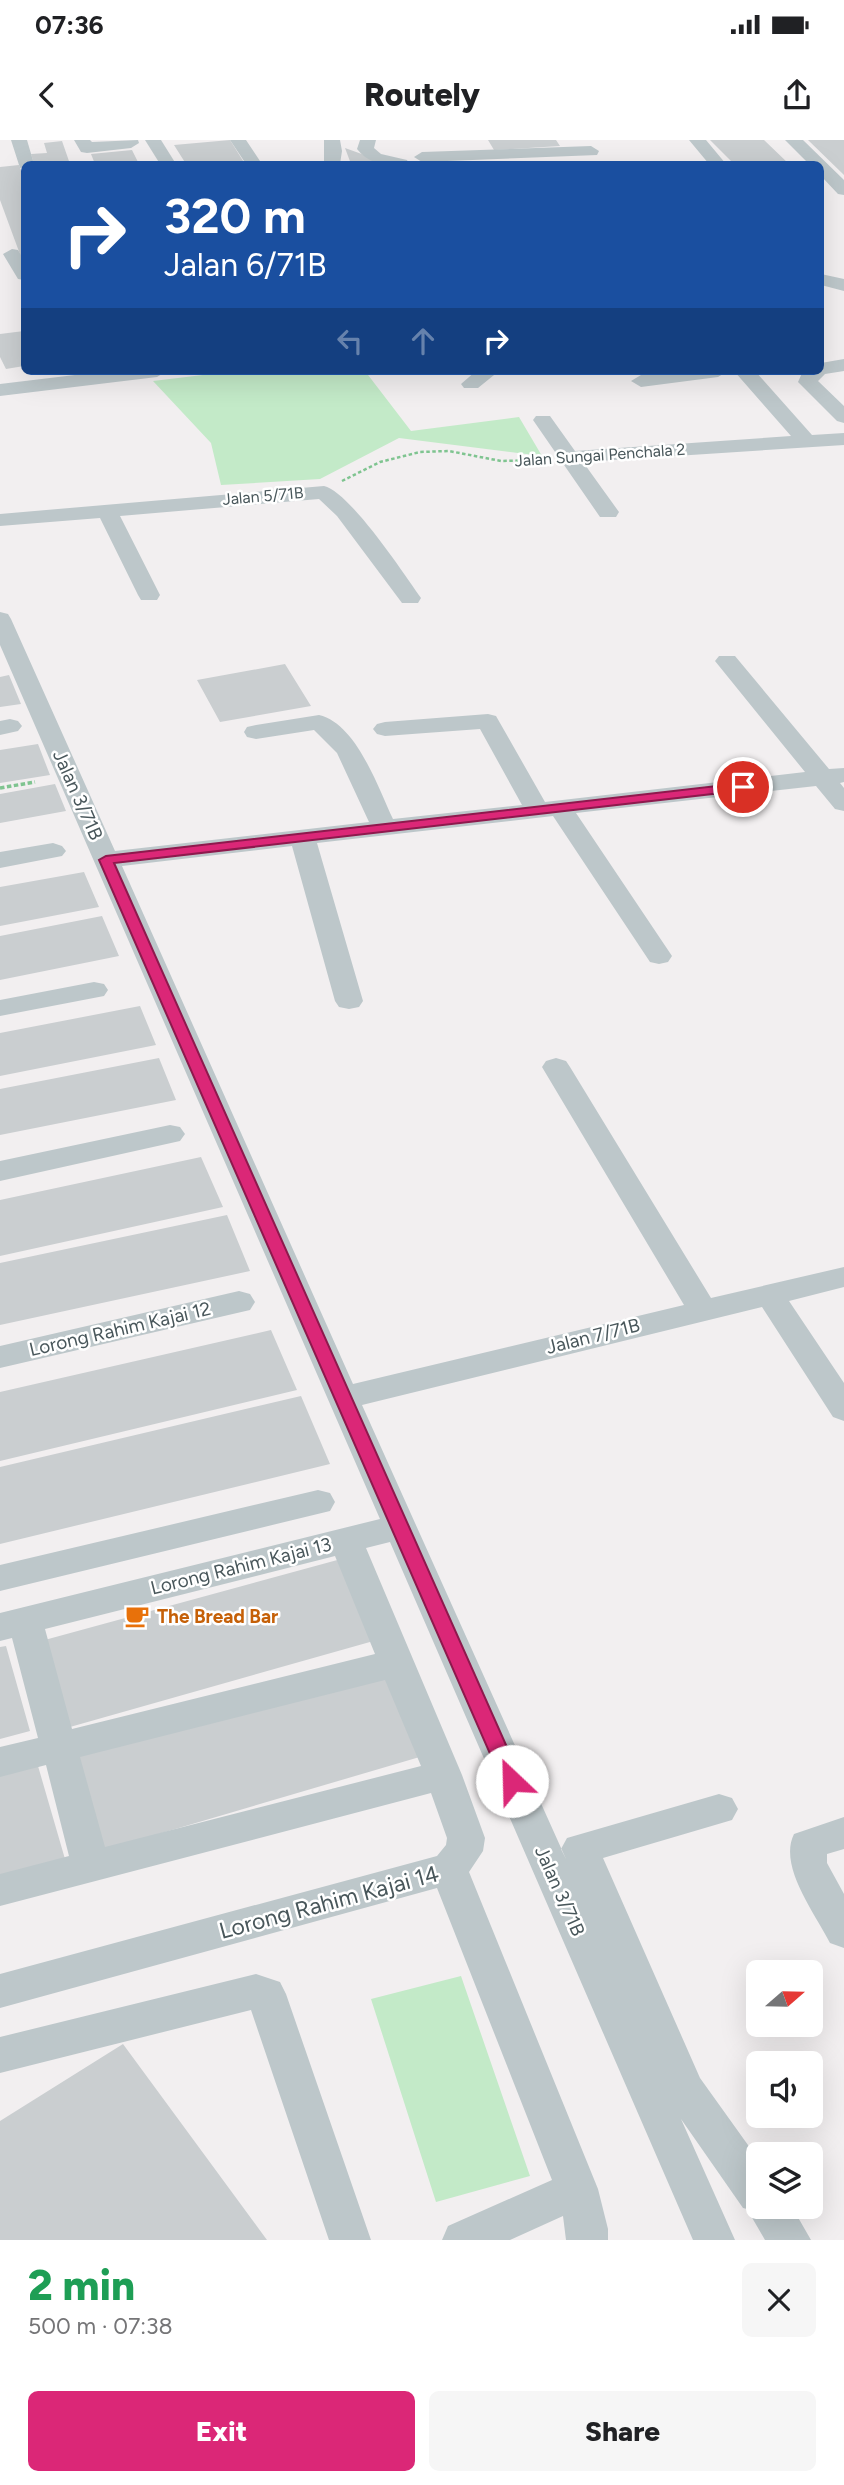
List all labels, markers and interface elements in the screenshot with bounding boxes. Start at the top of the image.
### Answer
text: 07:36 [35,9,104,41]
icon: back [28,76,66,114]
text: Routely [364,76,480,114]
icon: share [778,76,816,114]
text: 320 m [164,186,306,245]
icon: right [49,189,140,280]
text: Jalan 6/71B [164,246,326,284]
icon: left [331,322,369,360]
icon: ahead [404,322,442,360]
icon: right [477,322,515,360]
street label: Jalan Sungai Penchala 2 [514,440,686,470]
street label: Jalan 5/71B [222,483,305,509]
street label: Jalan 3/71B [48,746,108,844]
pin [713,757,773,817]
icon: arrive [724,768,762,806]
street label: Lorong Rahim Kajai 12 [27,1297,213,1361]
street label: Jalan 7/71B [544,1313,642,1359]
street label: Lorong Rahim Kajai 13 [148,1532,334,1600]
cafe icon: The Bread Bar [123,1602,151,1630]
place label: The Bread Bar [157,1605,278,1628]
position arrow [475,1744,549,1818]
street label: Jalan 3/71B [530,1842,590,1940]
street label: Lorong Rahim Kajai 14 [216,1859,442,1945]
north arrow [746,1960,822,2037]
map controls [746,1960,823,2219]
button: sound [746,2051,823,2128]
button: layers [746,2142,823,2219]
text: 2 min [28,2260,135,2311]
button: close [742,2263,816,2337]
text: 500 m · 07:38 [28,2312,173,2340]
button: Exit [28,2391,415,2471]
button: Share [429,2391,816,2471]

